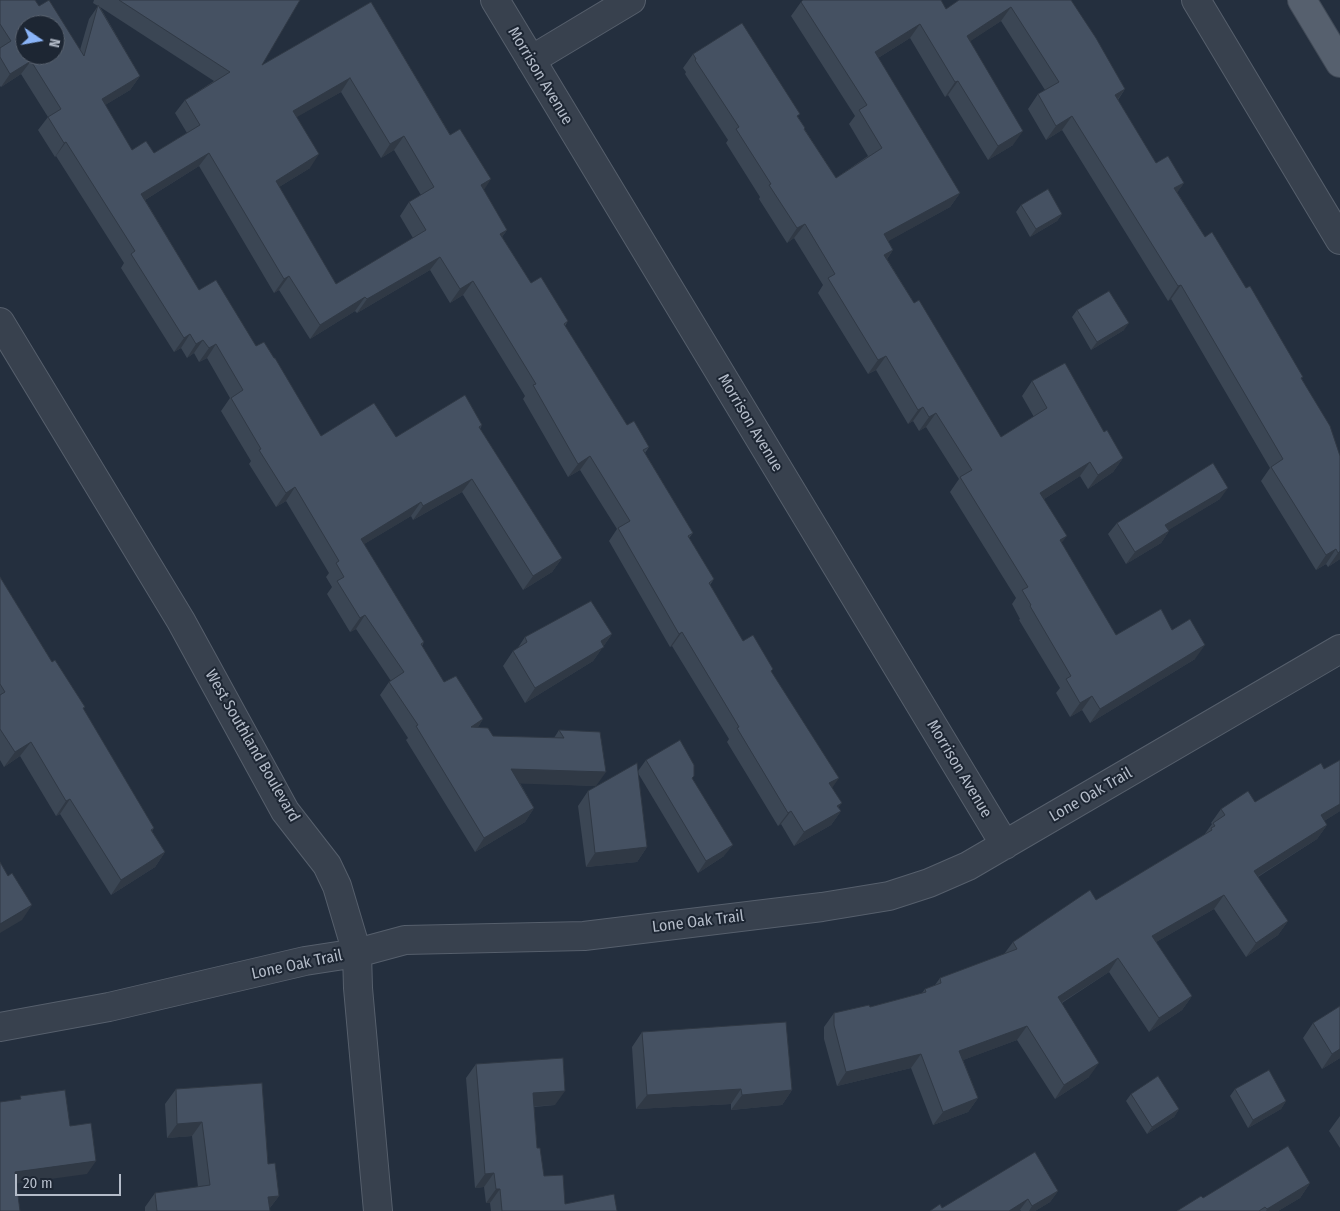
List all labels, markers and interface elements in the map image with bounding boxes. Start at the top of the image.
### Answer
north arrow [15,15,65,65]
street label: Morrison Avenue [503,24,577,128]
text: N [45,37,63,49]
street label: Morrison Avenue [713,371,787,475]
street label: West Southland Boulevard [201,666,303,826]
street label: Morrison Avenue [922,717,996,821]
street label: Lone Oak Trail [1046,764,1136,826]
street label: Lone Oak Trail [651,907,745,937]
street label: Lone Oak Trail [250,946,344,984]
scale bar [18,1164,124,1196]
text: 20 m [23,1174,53,1192]

